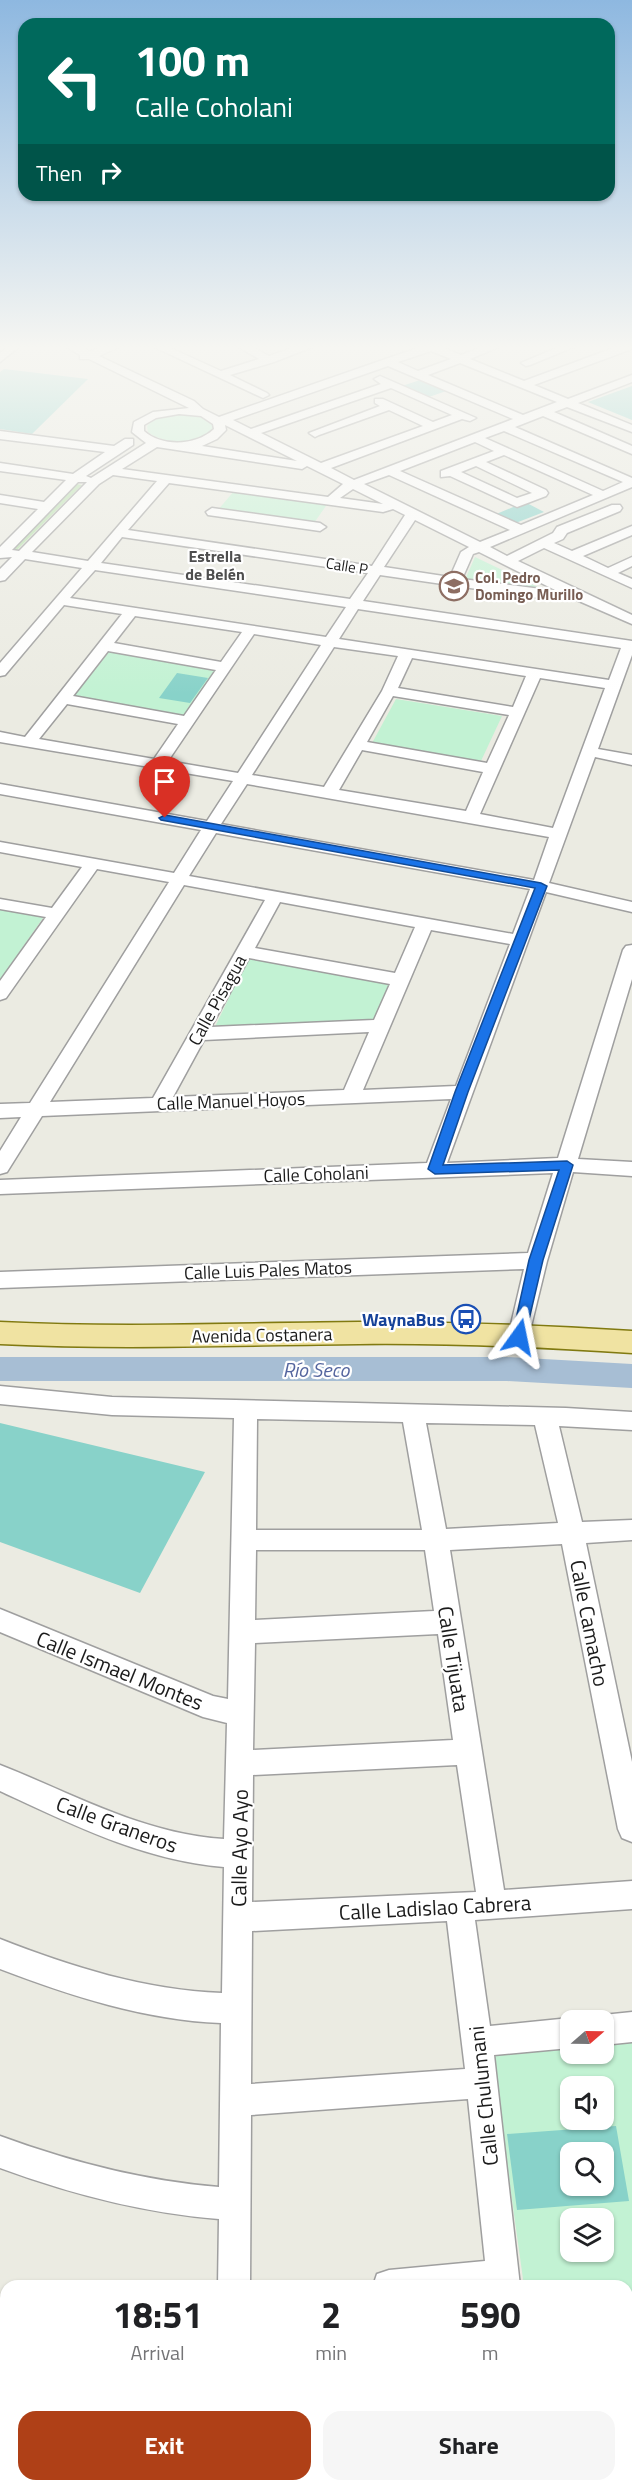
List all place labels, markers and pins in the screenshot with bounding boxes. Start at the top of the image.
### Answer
place label: Col. Pedro Domingo Murillo [475,566,583,606]
school or university icon: Col. Pedro Domingo Murillo [438,570,470,602]
pin [139,756,190,818]
bus stop icon: WaynaBus [450,1303,482,1335]
place label: WaynaBus [362,1306,445,1333]

